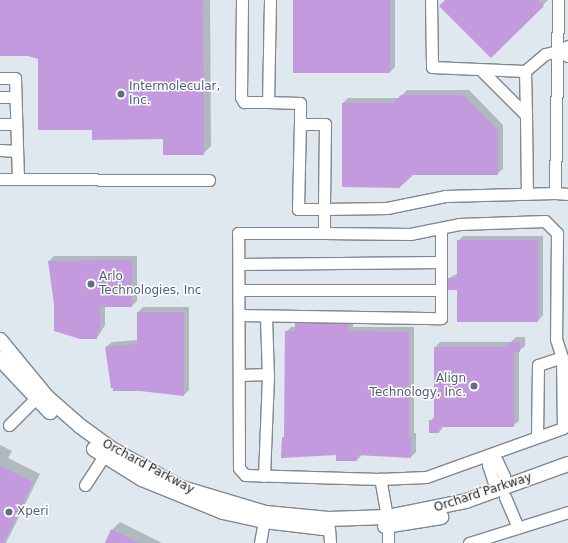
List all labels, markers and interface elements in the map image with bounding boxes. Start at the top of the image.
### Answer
place label: Intermolecular, Inc. [129,80,220,108]
marker: Intermolecular, Inc. [116,89,126,99]
place label: Arlo Technologies, Inc [99,270,201,298]
marker: Arlo Technologies, Inc [86,279,96,289]
place label: Align Technology, Inc. [370,372,466,400]
marker: Align Technology, Inc. [469,381,479,391]
street label: Orchard Parkway [100,437,196,497]
street label: Orchard Parkway [432,470,534,516]
place label: Xperi [17,505,48,519]
marker: Xperi [4,507,14,517]

